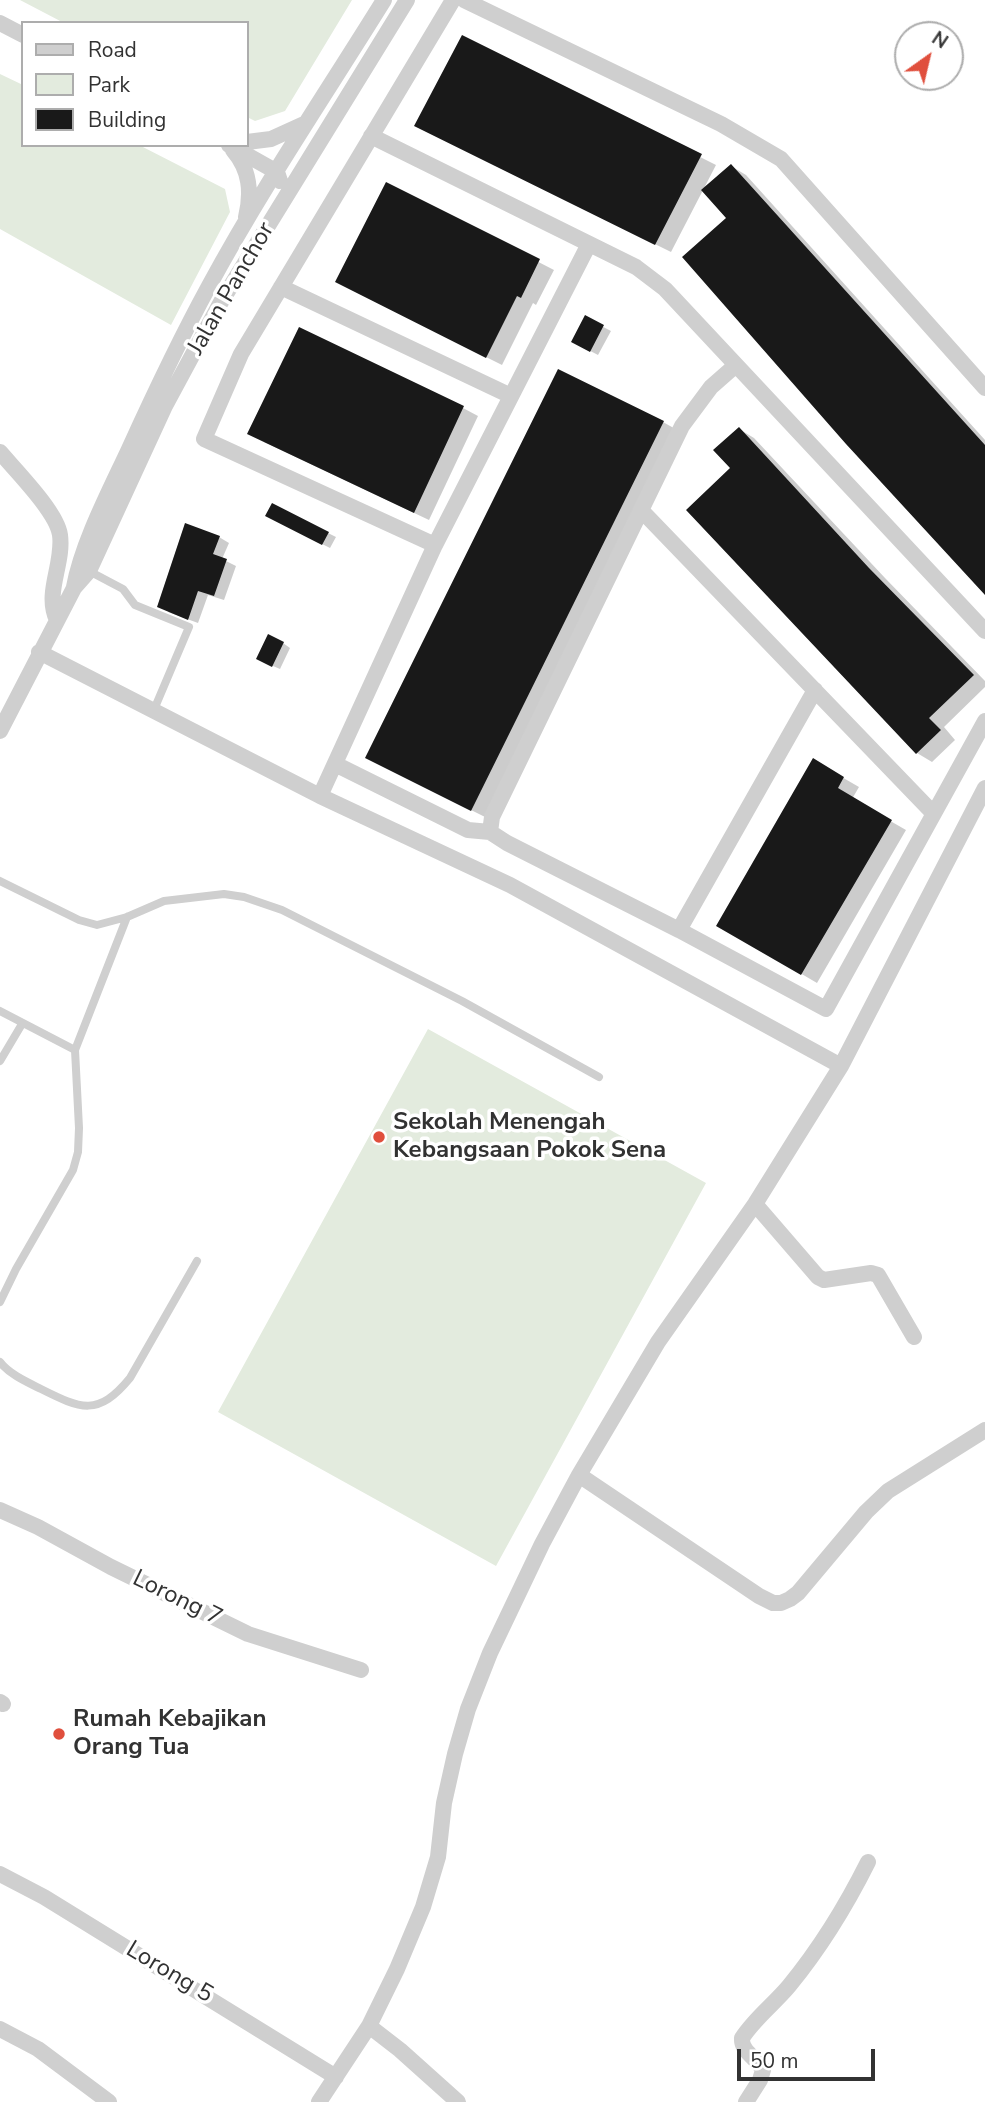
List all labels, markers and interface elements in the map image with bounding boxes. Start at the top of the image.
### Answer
legend [21,21,248,147]
north arrow [894,21,964,91]
text: N [926,25,953,55]
text: Road [88,36,137,64]
text: Park [88,71,130,99]
text: Building [88,106,166,134]
street label: Jalan Panchor [183,218,281,360]
place label: Sekolah Menengah Kebangsaan Pokok Sena [393,1109,666,1165]
marker: Sekolah Menengah Kebangsaan Pokok Sena [371,1129,387,1145]
street label: Lorong 7 [127,1565,227,1633]
place label: Rumah Kebajikan Orang Tua [73,1706,266,1762]
marker: Rumah Kebajikan Orang Tua [51,1726,67,1742]
street label: Lorong 5 [120,1936,218,2010]
scale bar [740,2036,878,2080]
text: 50 m [750,2047,799,2075]

